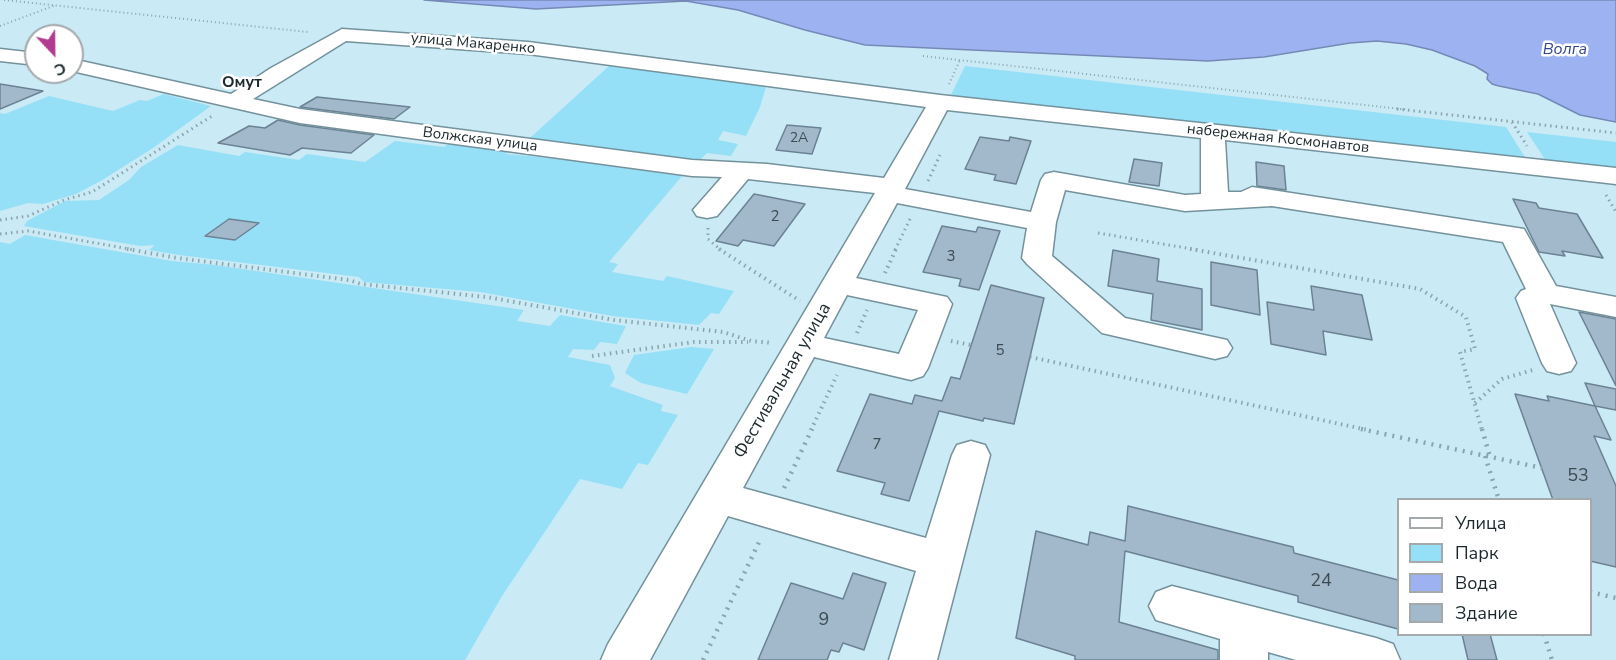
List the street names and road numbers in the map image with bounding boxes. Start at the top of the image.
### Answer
street label: улица Макаренко [410,30,536,58]
street label: набережная Космонавтов [1186,120,1370,158]
street label: Волжская улица [421,124,539,156]
street label: Фестивальная улица [730,299,836,463]

